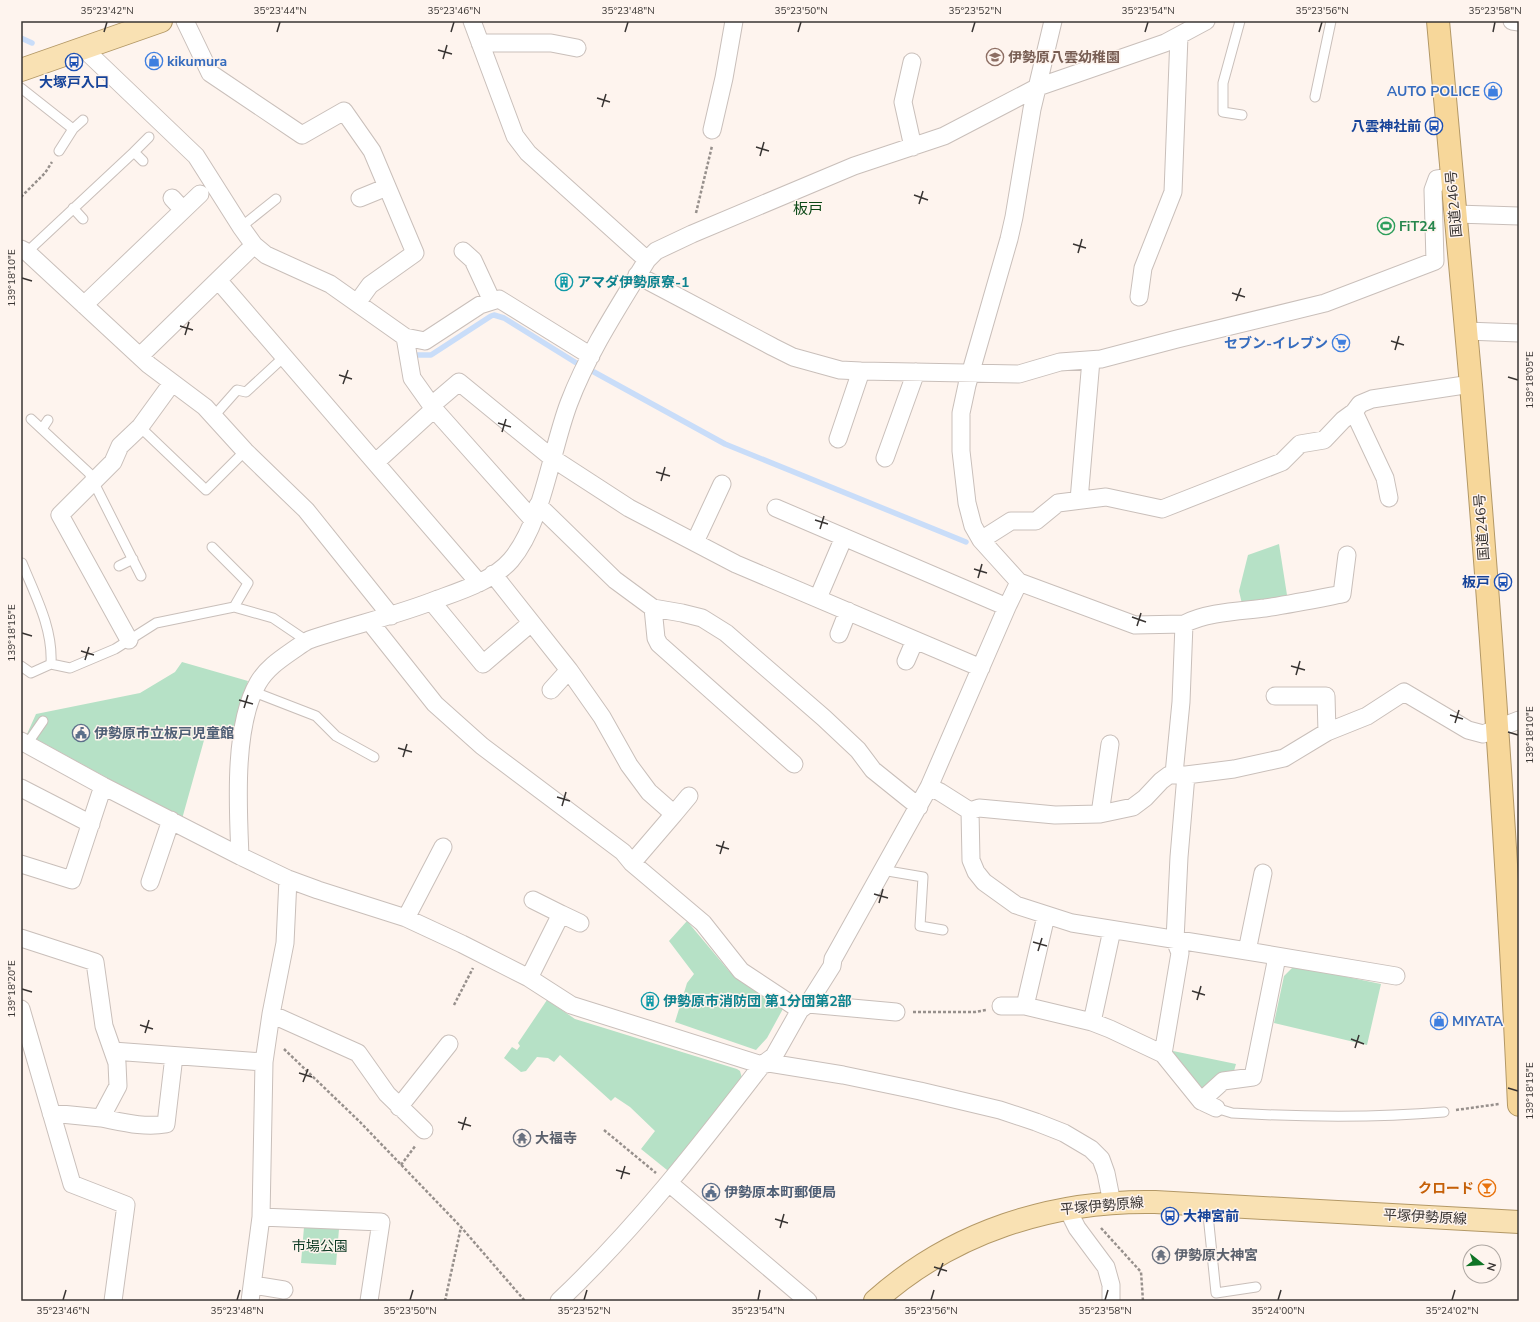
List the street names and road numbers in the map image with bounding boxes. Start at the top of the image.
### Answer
street label: 国道246号 [1442,170,1466,238]
street label: 国道246号 [1470,493,1494,561]
street label: 平塚伊勢原線 [1059,1193,1145,1219]
street label: 平塚伊勢原線 [1383,1205,1467,1229]

